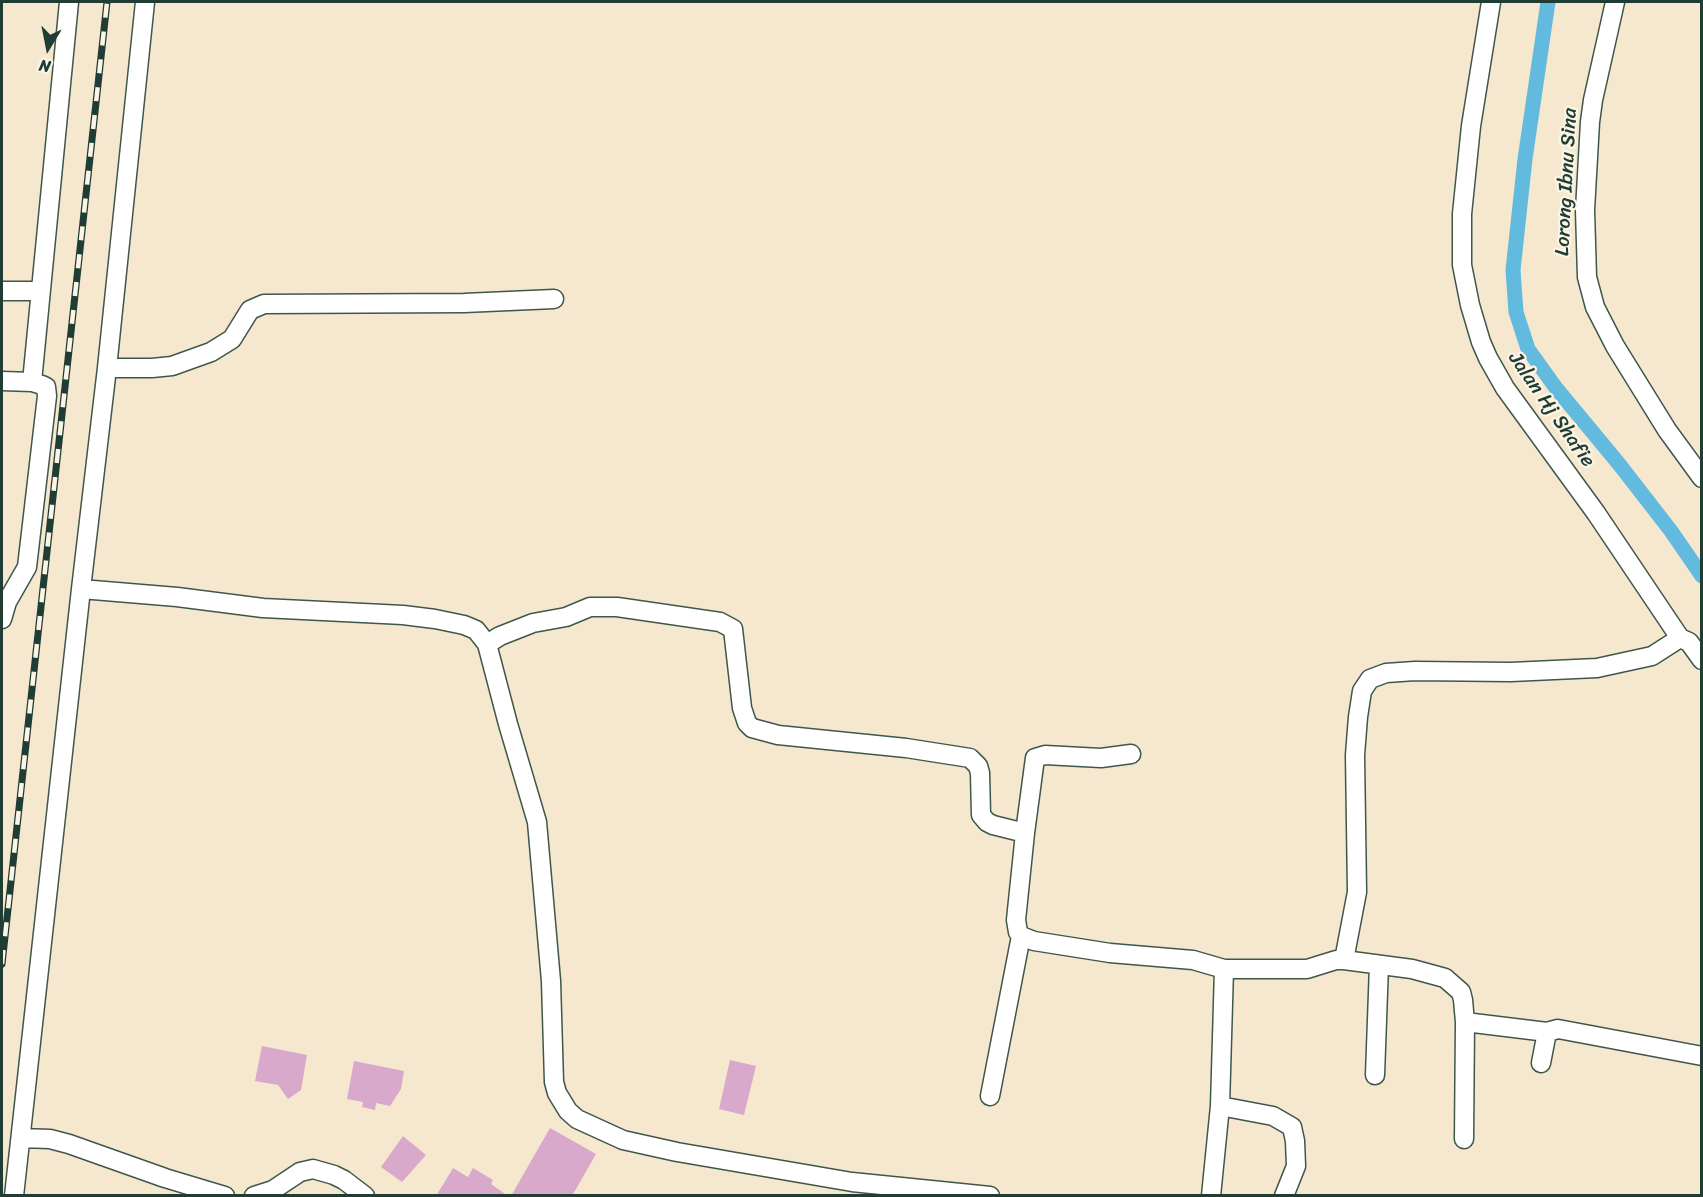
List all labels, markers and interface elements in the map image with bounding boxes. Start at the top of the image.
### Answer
north arrow [18,18,78,78]
text: N [37,51,53,81]
street label: Lorong Ibnu Sina [1551,107,1583,257]
street label: Jalan Hj Shafie [1502,348,1600,472]

